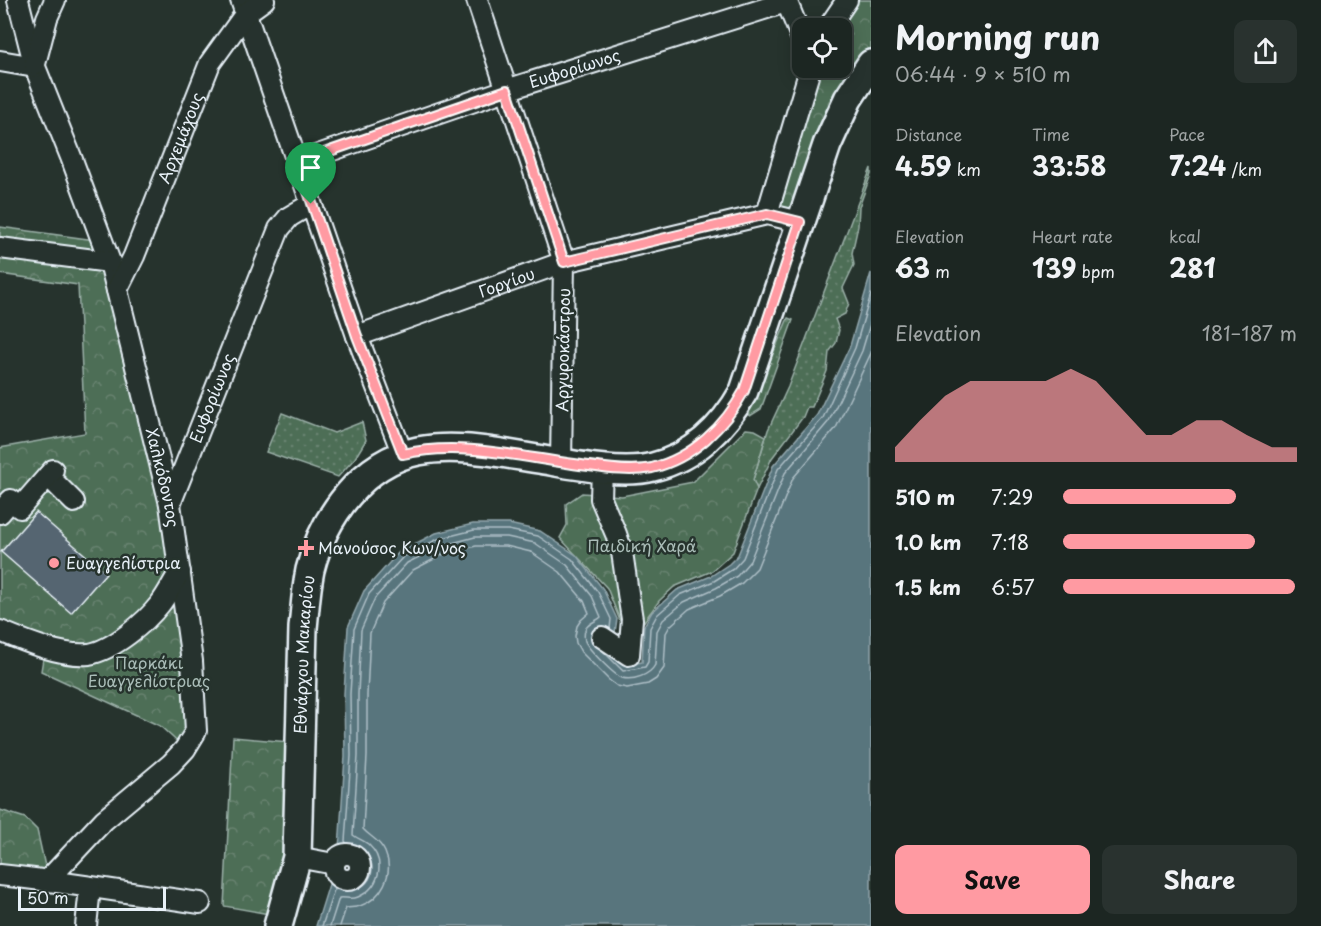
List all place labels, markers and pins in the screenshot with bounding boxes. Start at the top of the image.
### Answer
pin [285,142,336,204]
place label: Μανούσος Κων/νος [318,535,466,559]
marker: Μανούσος Κων/νος [299,541,313,555]
place label: Ευαγγελίστρια [66,550,181,574]
marker: Ευαγγελίστρια [47,556,61,570]

